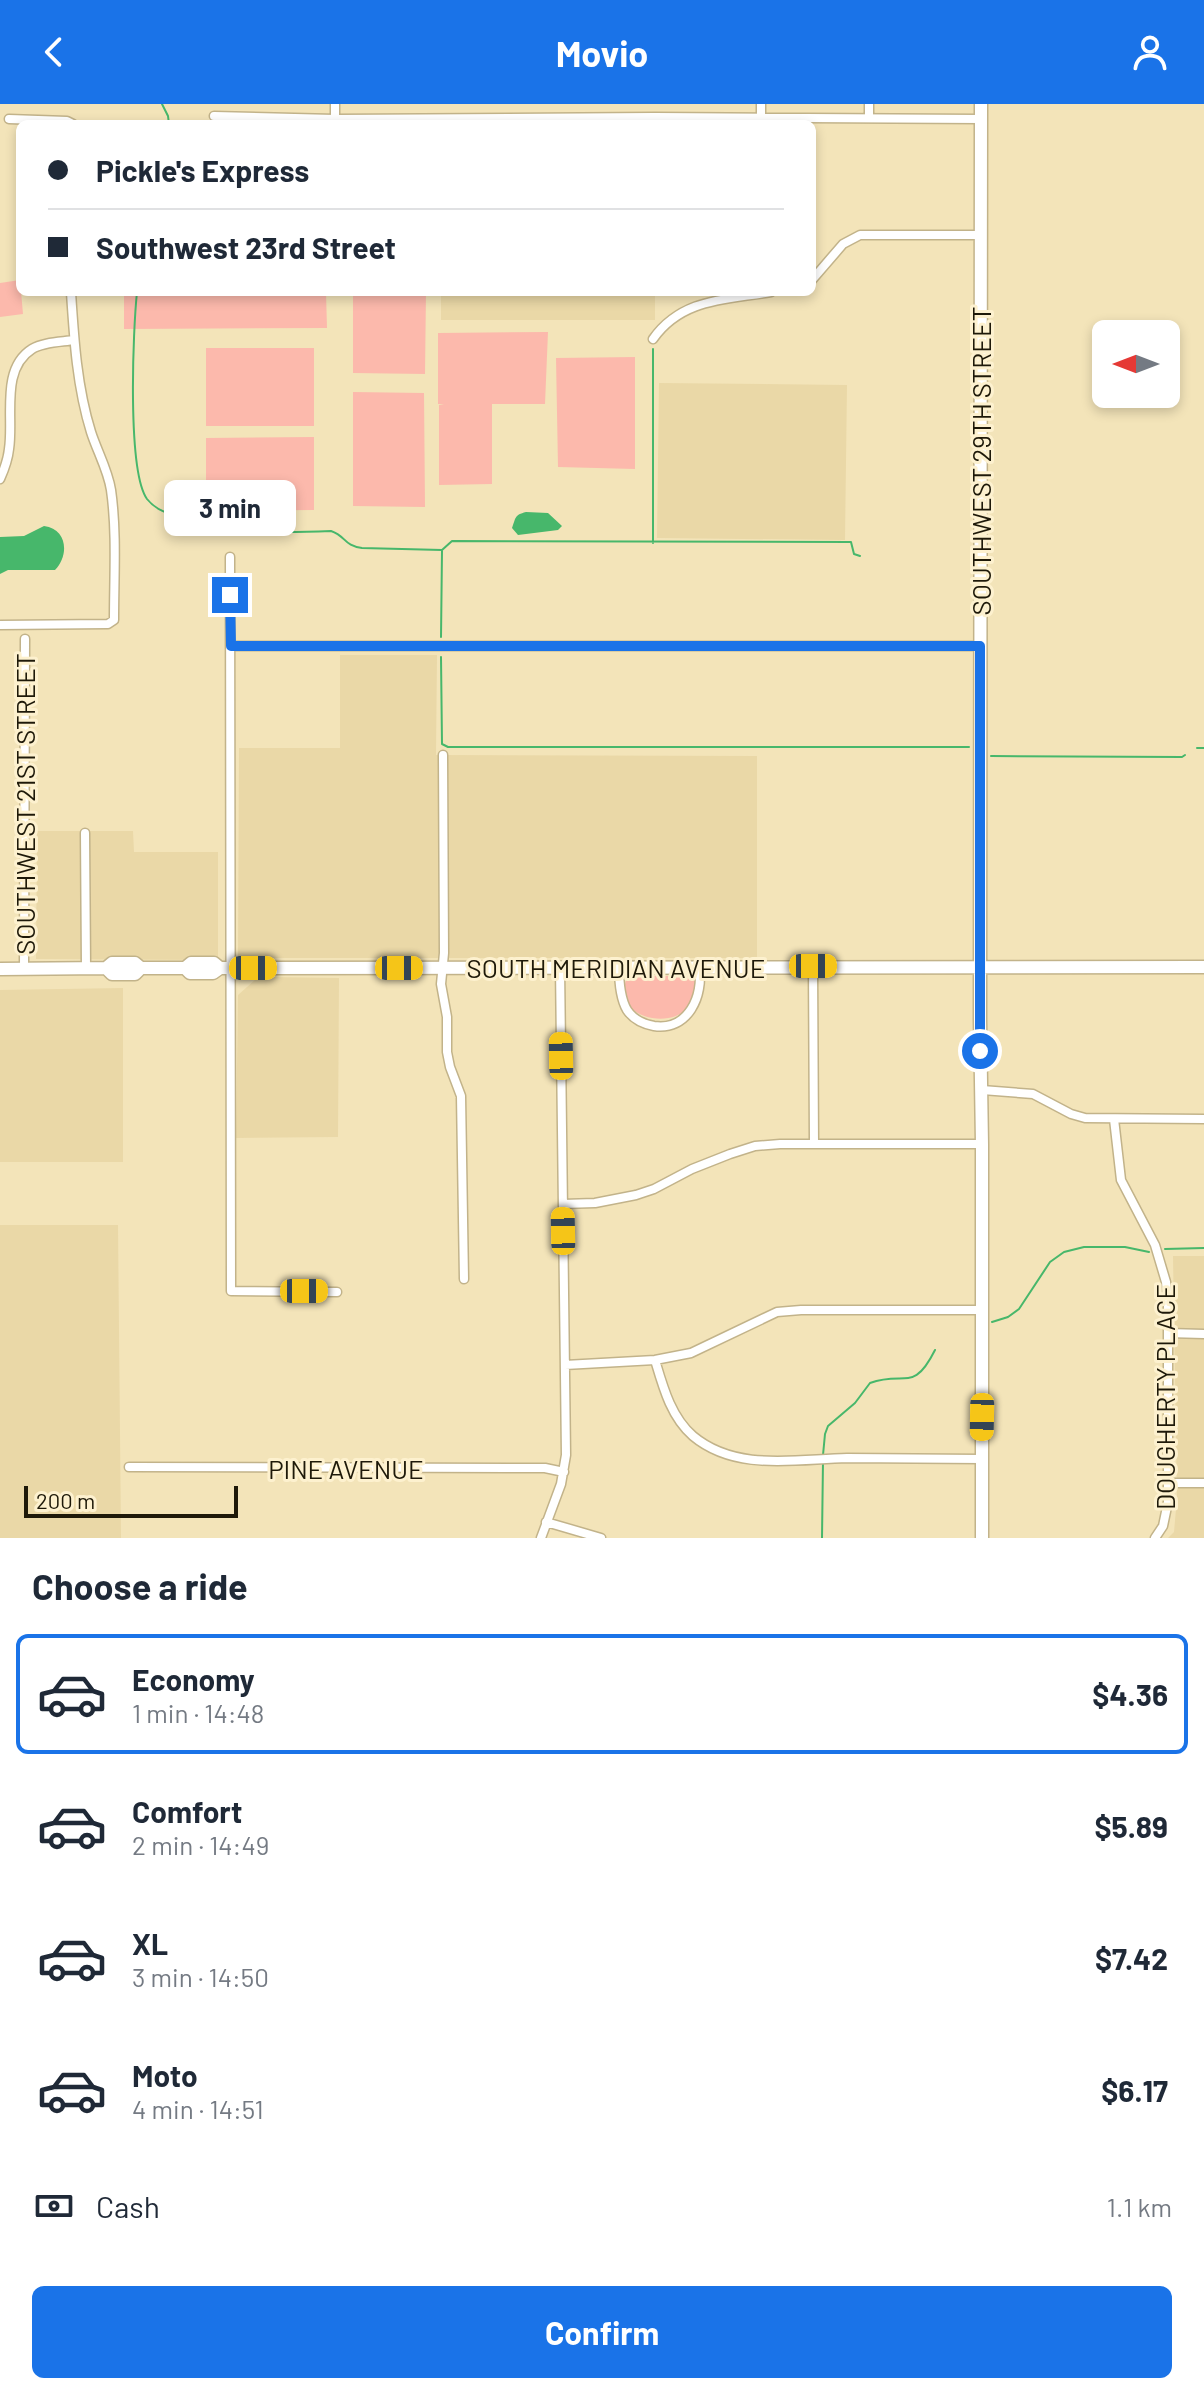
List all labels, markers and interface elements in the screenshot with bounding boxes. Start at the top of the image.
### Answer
icon: back [32,30,76,74]
icon: person [1128,30,1172,74]
text: Movio [556,31,648,74]
text: Pickle's Express [96,152,309,188]
text: Southwest 23rd Street [96,229,396,265]
street label: SOUTHWEST 29TH STREET [965,307,996,615]
north arrow [1092,320,1180,408]
map controls [1092,320,1180,408]
callout: 3 min [164,479,296,535]
text: 3 min [199,492,261,523]
route end [212,577,248,613]
street label: SOUTHWEST 21ST STREET [9,653,40,955]
street label: SOUTH MERIDIAN AVENUE [467,952,765,983]
car [789,954,837,978]
car [229,956,277,980]
car [375,956,423,980]
car [549,1032,573,1080]
route start [962,1033,998,1069]
car [551,1207,575,1255]
car [280,1279,328,1303]
street label: DOUGHERTY PLACE [1149,1284,1180,1510]
car [970,1393,994,1441]
street label: PINE AVENUE [268,1453,424,1484]
scale bar [24,1482,238,1518]
text: 200 m [36,1487,95,1513]
text: Choose a ride [32,1564,248,1607]
icon: car [36,1658,108,1730]
text: Economy [132,1661,255,1697]
text: $4.36 [1092,1676,1168,1712]
text: 1 min · 14:48 [132,1697,264,1728]
icon: car [36,1790,108,1862]
text: Comfort [132,1793,242,1829]
text: $5.89 [1094,1808,1168,1844]
text: 2 min · 14:49 [132,1829,269,1860]
icon: car [36,1922,108,1994]
text: XL [132,1925,168,1961]
text: $7.42 [1095,1940,1168,1976]
text: 3 min · 14:50 [132,1961,269,1992]
icon: car [36,2054,108,2126]
text: Moto [132,2057,198,2093]
text: $6.17 [1101,2072,1168,2108]
text: 4 min · 14:51 [132,2093,264,2124]
icon: cash [32,2184,76,2228]
text: Cash [96,2188,160,2224]
text: 1.1 km [1107,2191,1172,2222]
button: Confirm [32,2286,1172,2378]

